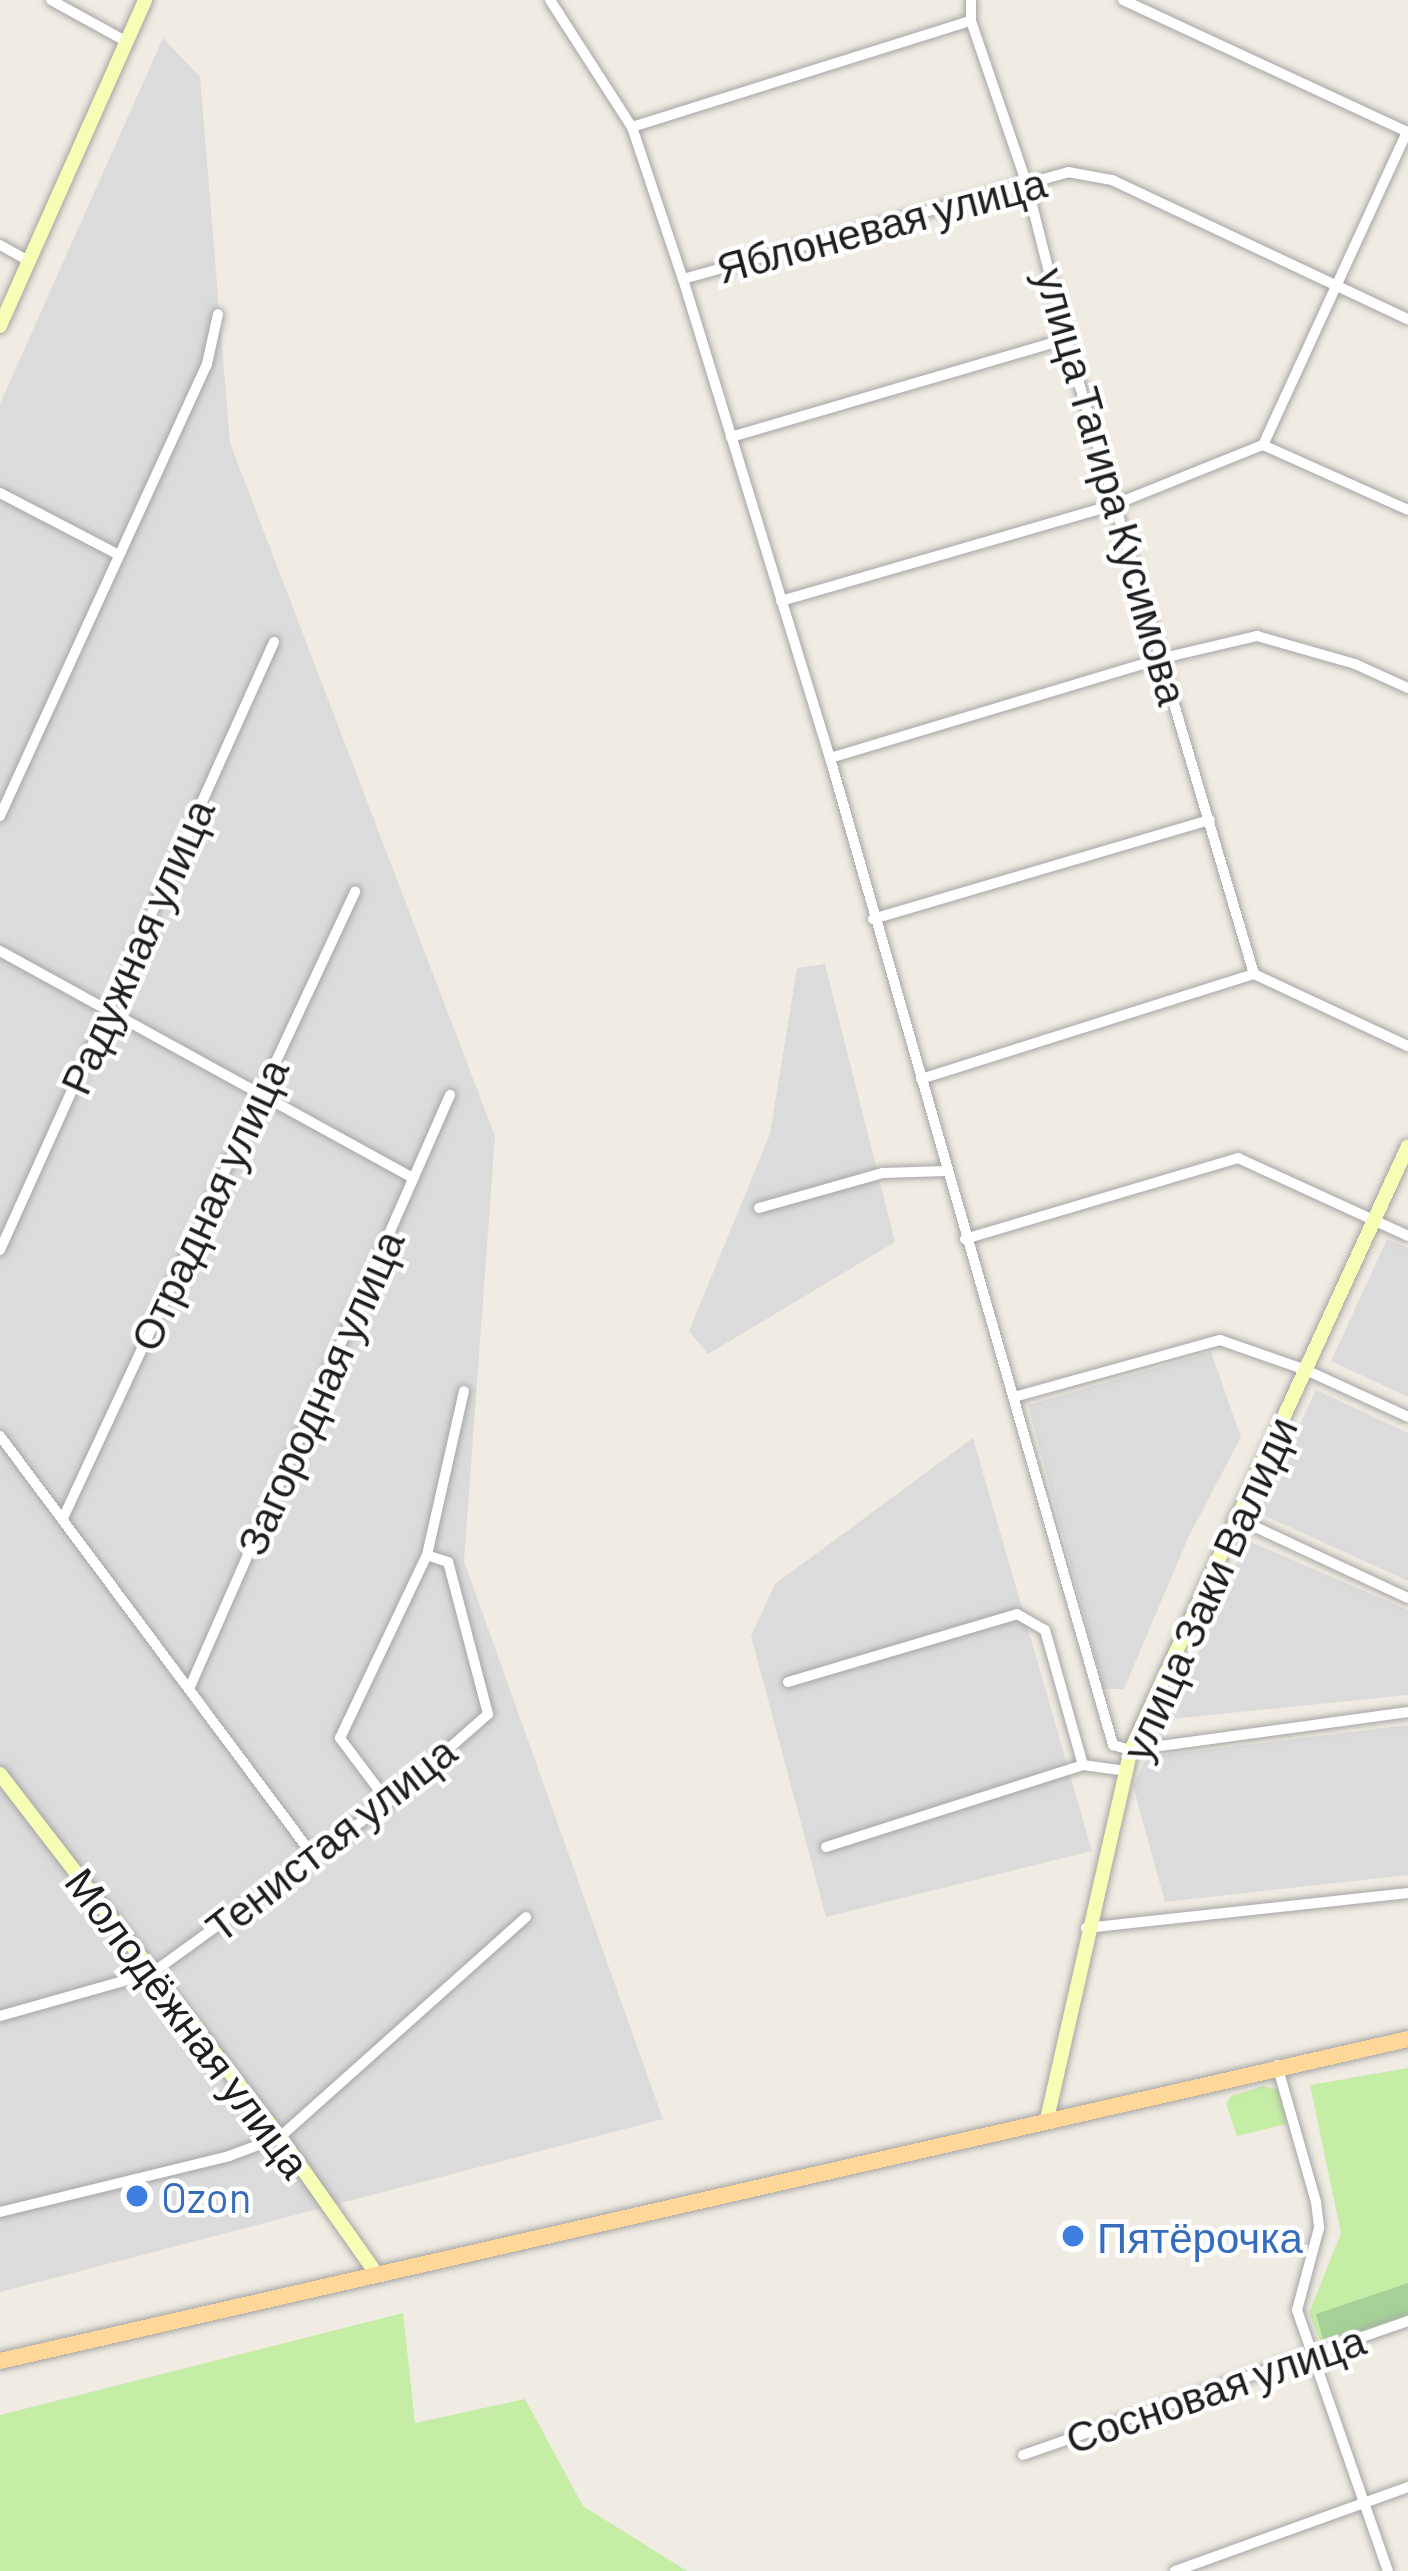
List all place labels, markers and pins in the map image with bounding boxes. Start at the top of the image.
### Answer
place label: Ozon [161,2171,251,2221]
marker: Ozon [124,2183,150,2209]
place label: Пятёрочка [1097,2211,1303,2261]
marker: Пятёрочка [1060,2223,1086,2249]

